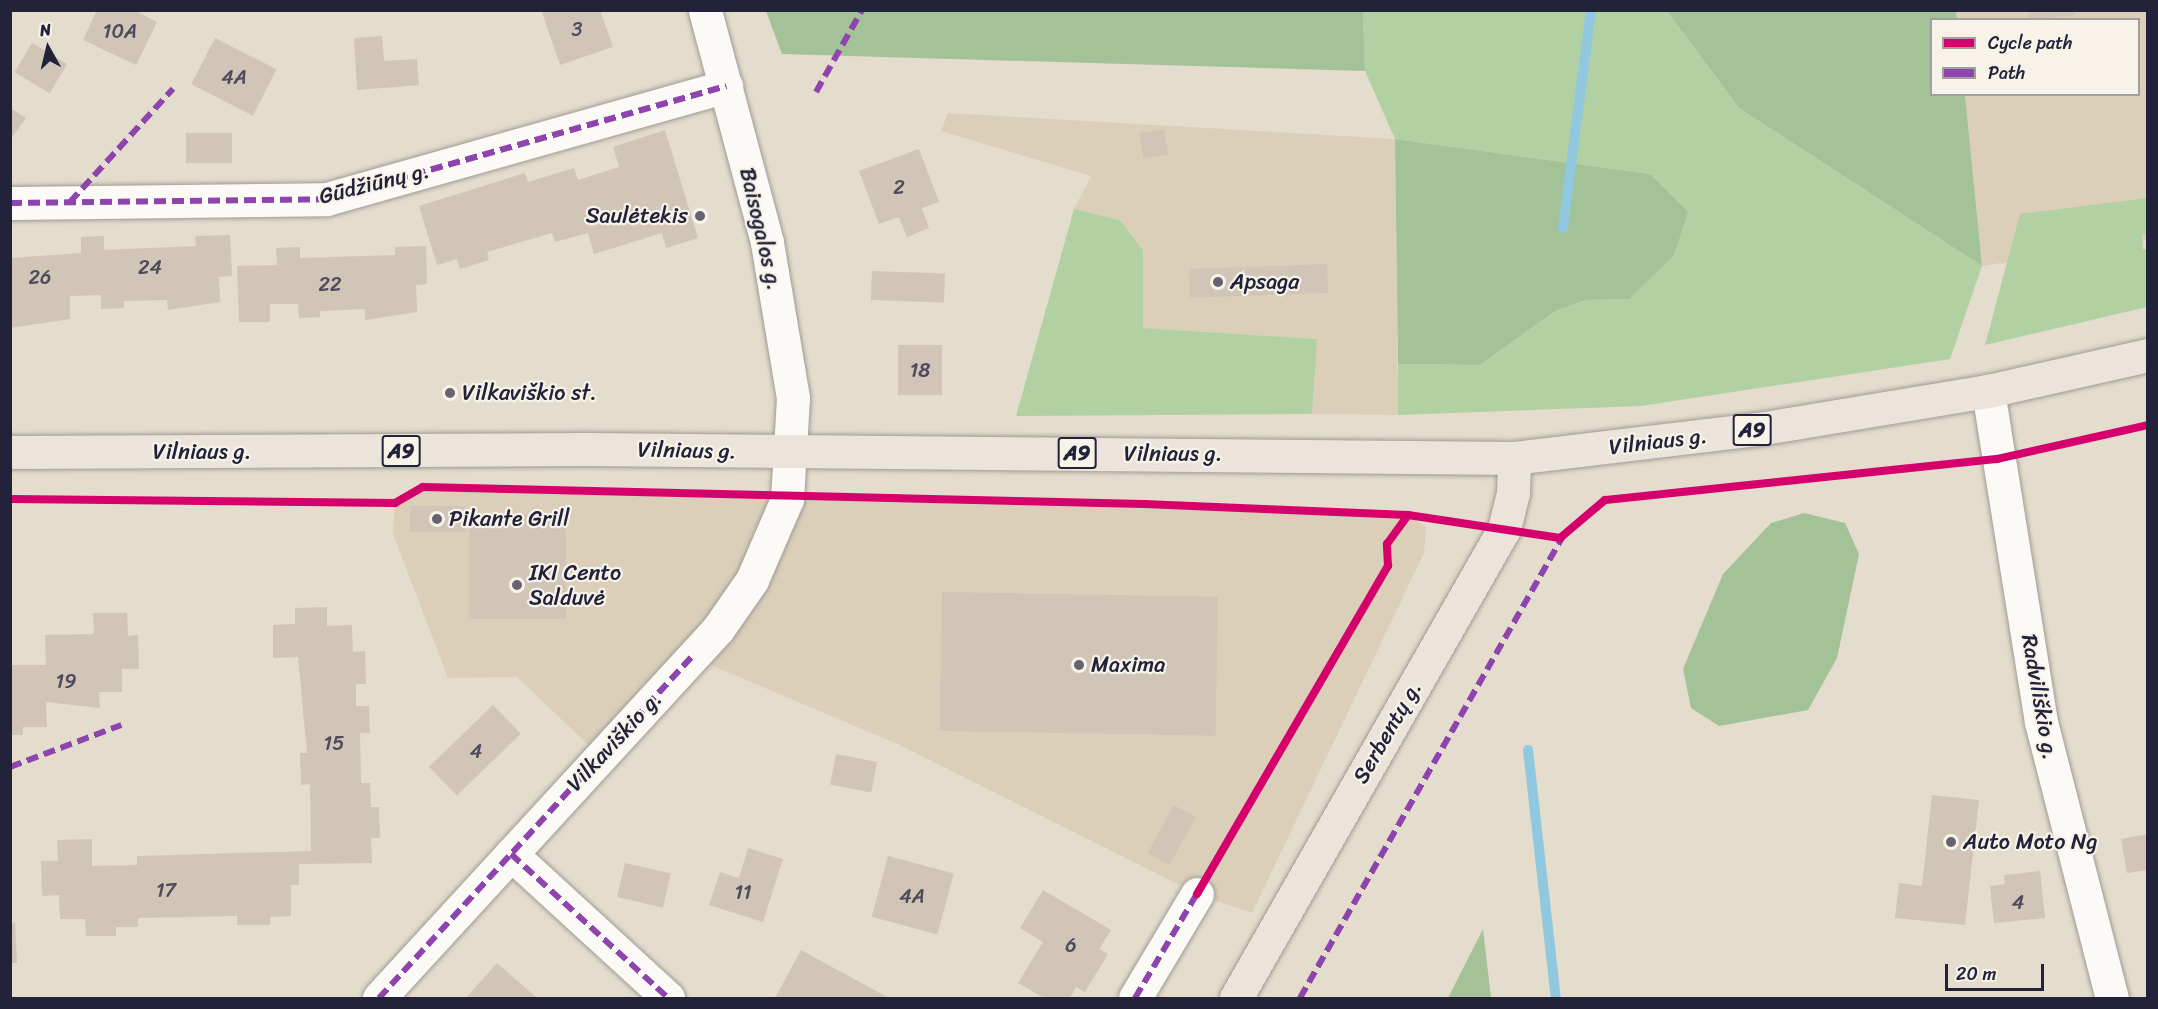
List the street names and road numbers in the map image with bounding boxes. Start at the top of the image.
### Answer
street label: Gūdžiūnų g. [316,157,432,209]
street label: Baisogalos g. [734,165,788,293]
road number: A9 [1732,412,1772,448]
street label: Vilniaus g. [1607,422,1709,460]
road number: A9 [382,433,420,469]
road number: A9 [1058,435,1096,471]
street label: Vilniaus g. [637,436,737,464]
street label: Vilniaus g. [153,439,251,465]
street label: Vilniaus g. [1124,441,1222,467]
street label: Radviliškio g. [2016,632,2064,762]
street label: Serbentų g. [1347,676,1427,788]
street label: Vilkaviškio g. [561,686,667,796]

